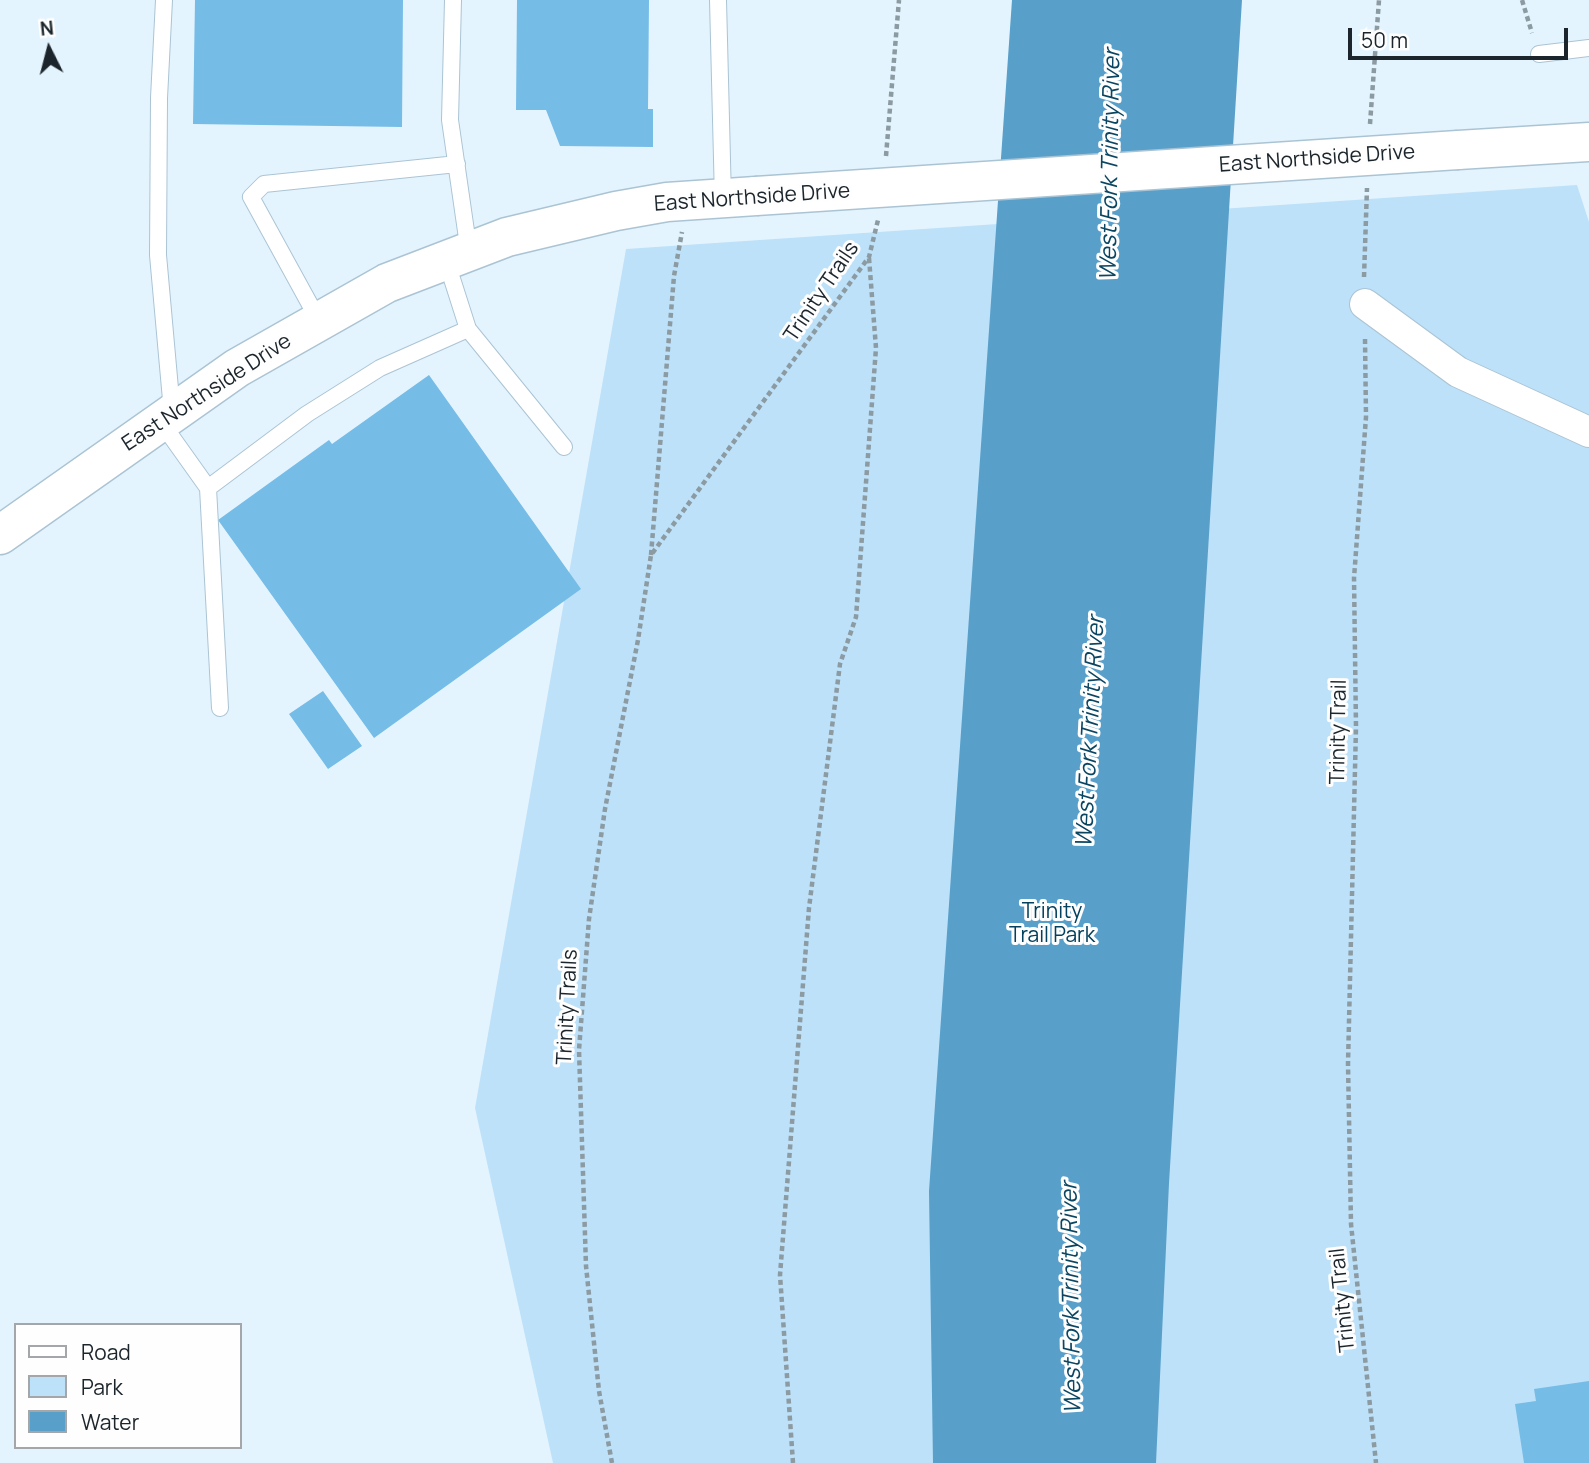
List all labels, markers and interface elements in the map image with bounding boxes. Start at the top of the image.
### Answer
north arrow [14,14,84,84]
text: N [39,14,55,42]
scale bar [1351,14,1572,58]
text: 50 m [1361,26,1408,54]
water label: West Fork Trinity River [1095,49,1127,281]
street label: East Northside Drive [1218,140,1416,178]
street label: East Northside Drive [653,179,851,217]
street label: Trinity Trails [779,237,865,347]
street label: East Northside Drive [118,329,296,457]
water label: West Fork Trinity River [1071,615,1111,849]
street label: Trinity Trail [1325,679,1353,785]
park label: Trinity Trail Park [1009,899,1095,949]
street label: Trinity Trails [552,949,584,1065]
water label: West Fork Trinity River [1056,1182,1088,1414]
street label: Trinity Trail [1325,1247,1361,1353]
legend [14,1323,242,1449]
text: Road [81,1338,131,1366]
text: Park [81,1373,123,1401]
text: Water [81,1408,139,1436]

